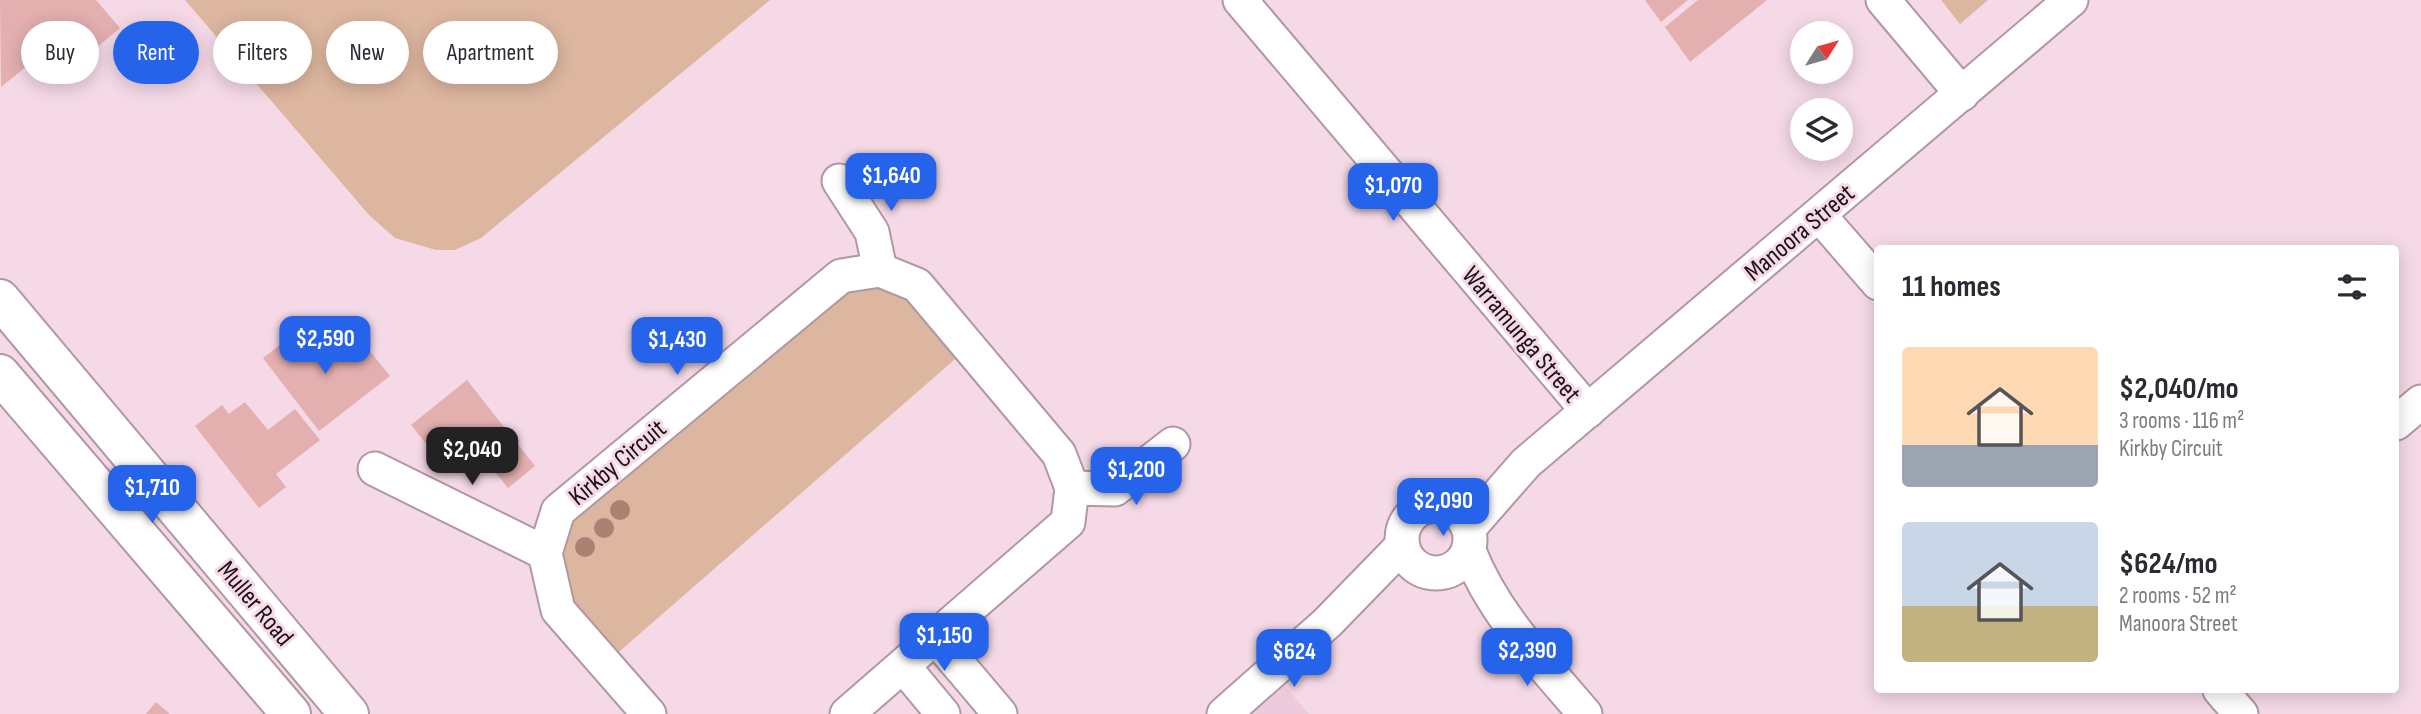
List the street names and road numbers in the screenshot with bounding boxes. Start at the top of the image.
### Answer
street label: Manoora Street [1739,178,1861,288]
street label: Warramunga Street [1455,260,1587,410]
street label: Kirkby Circuit [563,414,673,513]
street label: Muller Road [210,555,299,653]

